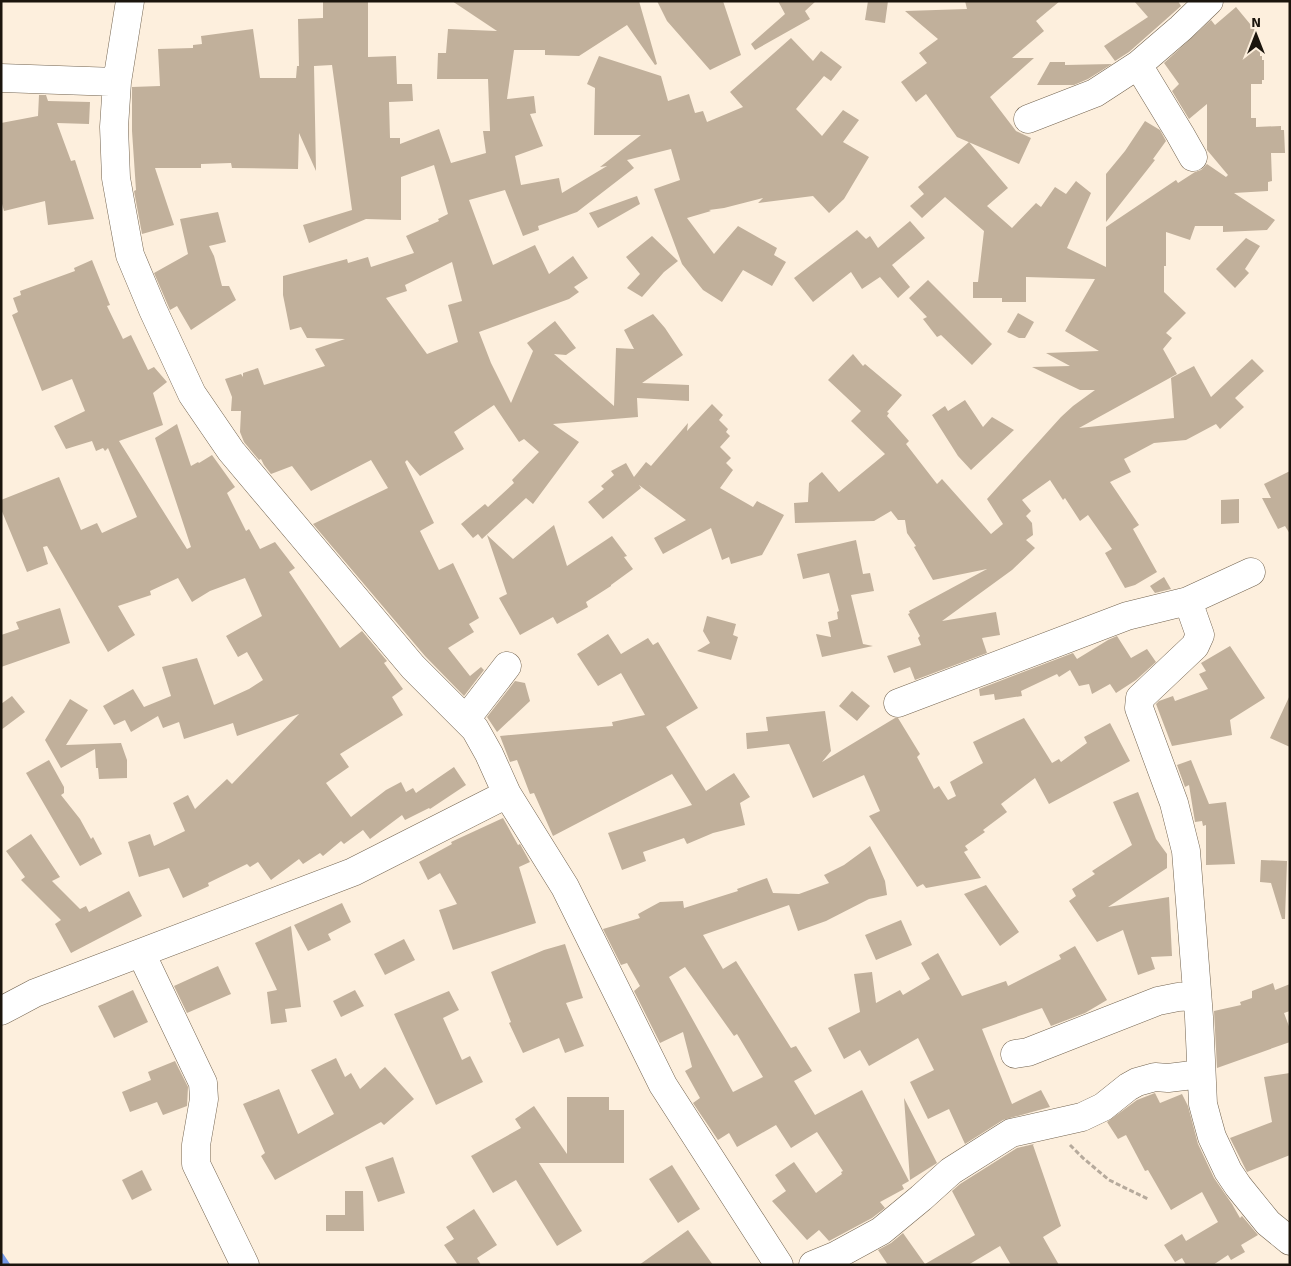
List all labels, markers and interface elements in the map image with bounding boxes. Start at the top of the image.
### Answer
north arrow [1231,10,1281,60]
text: N [1251,14,1261,31]

